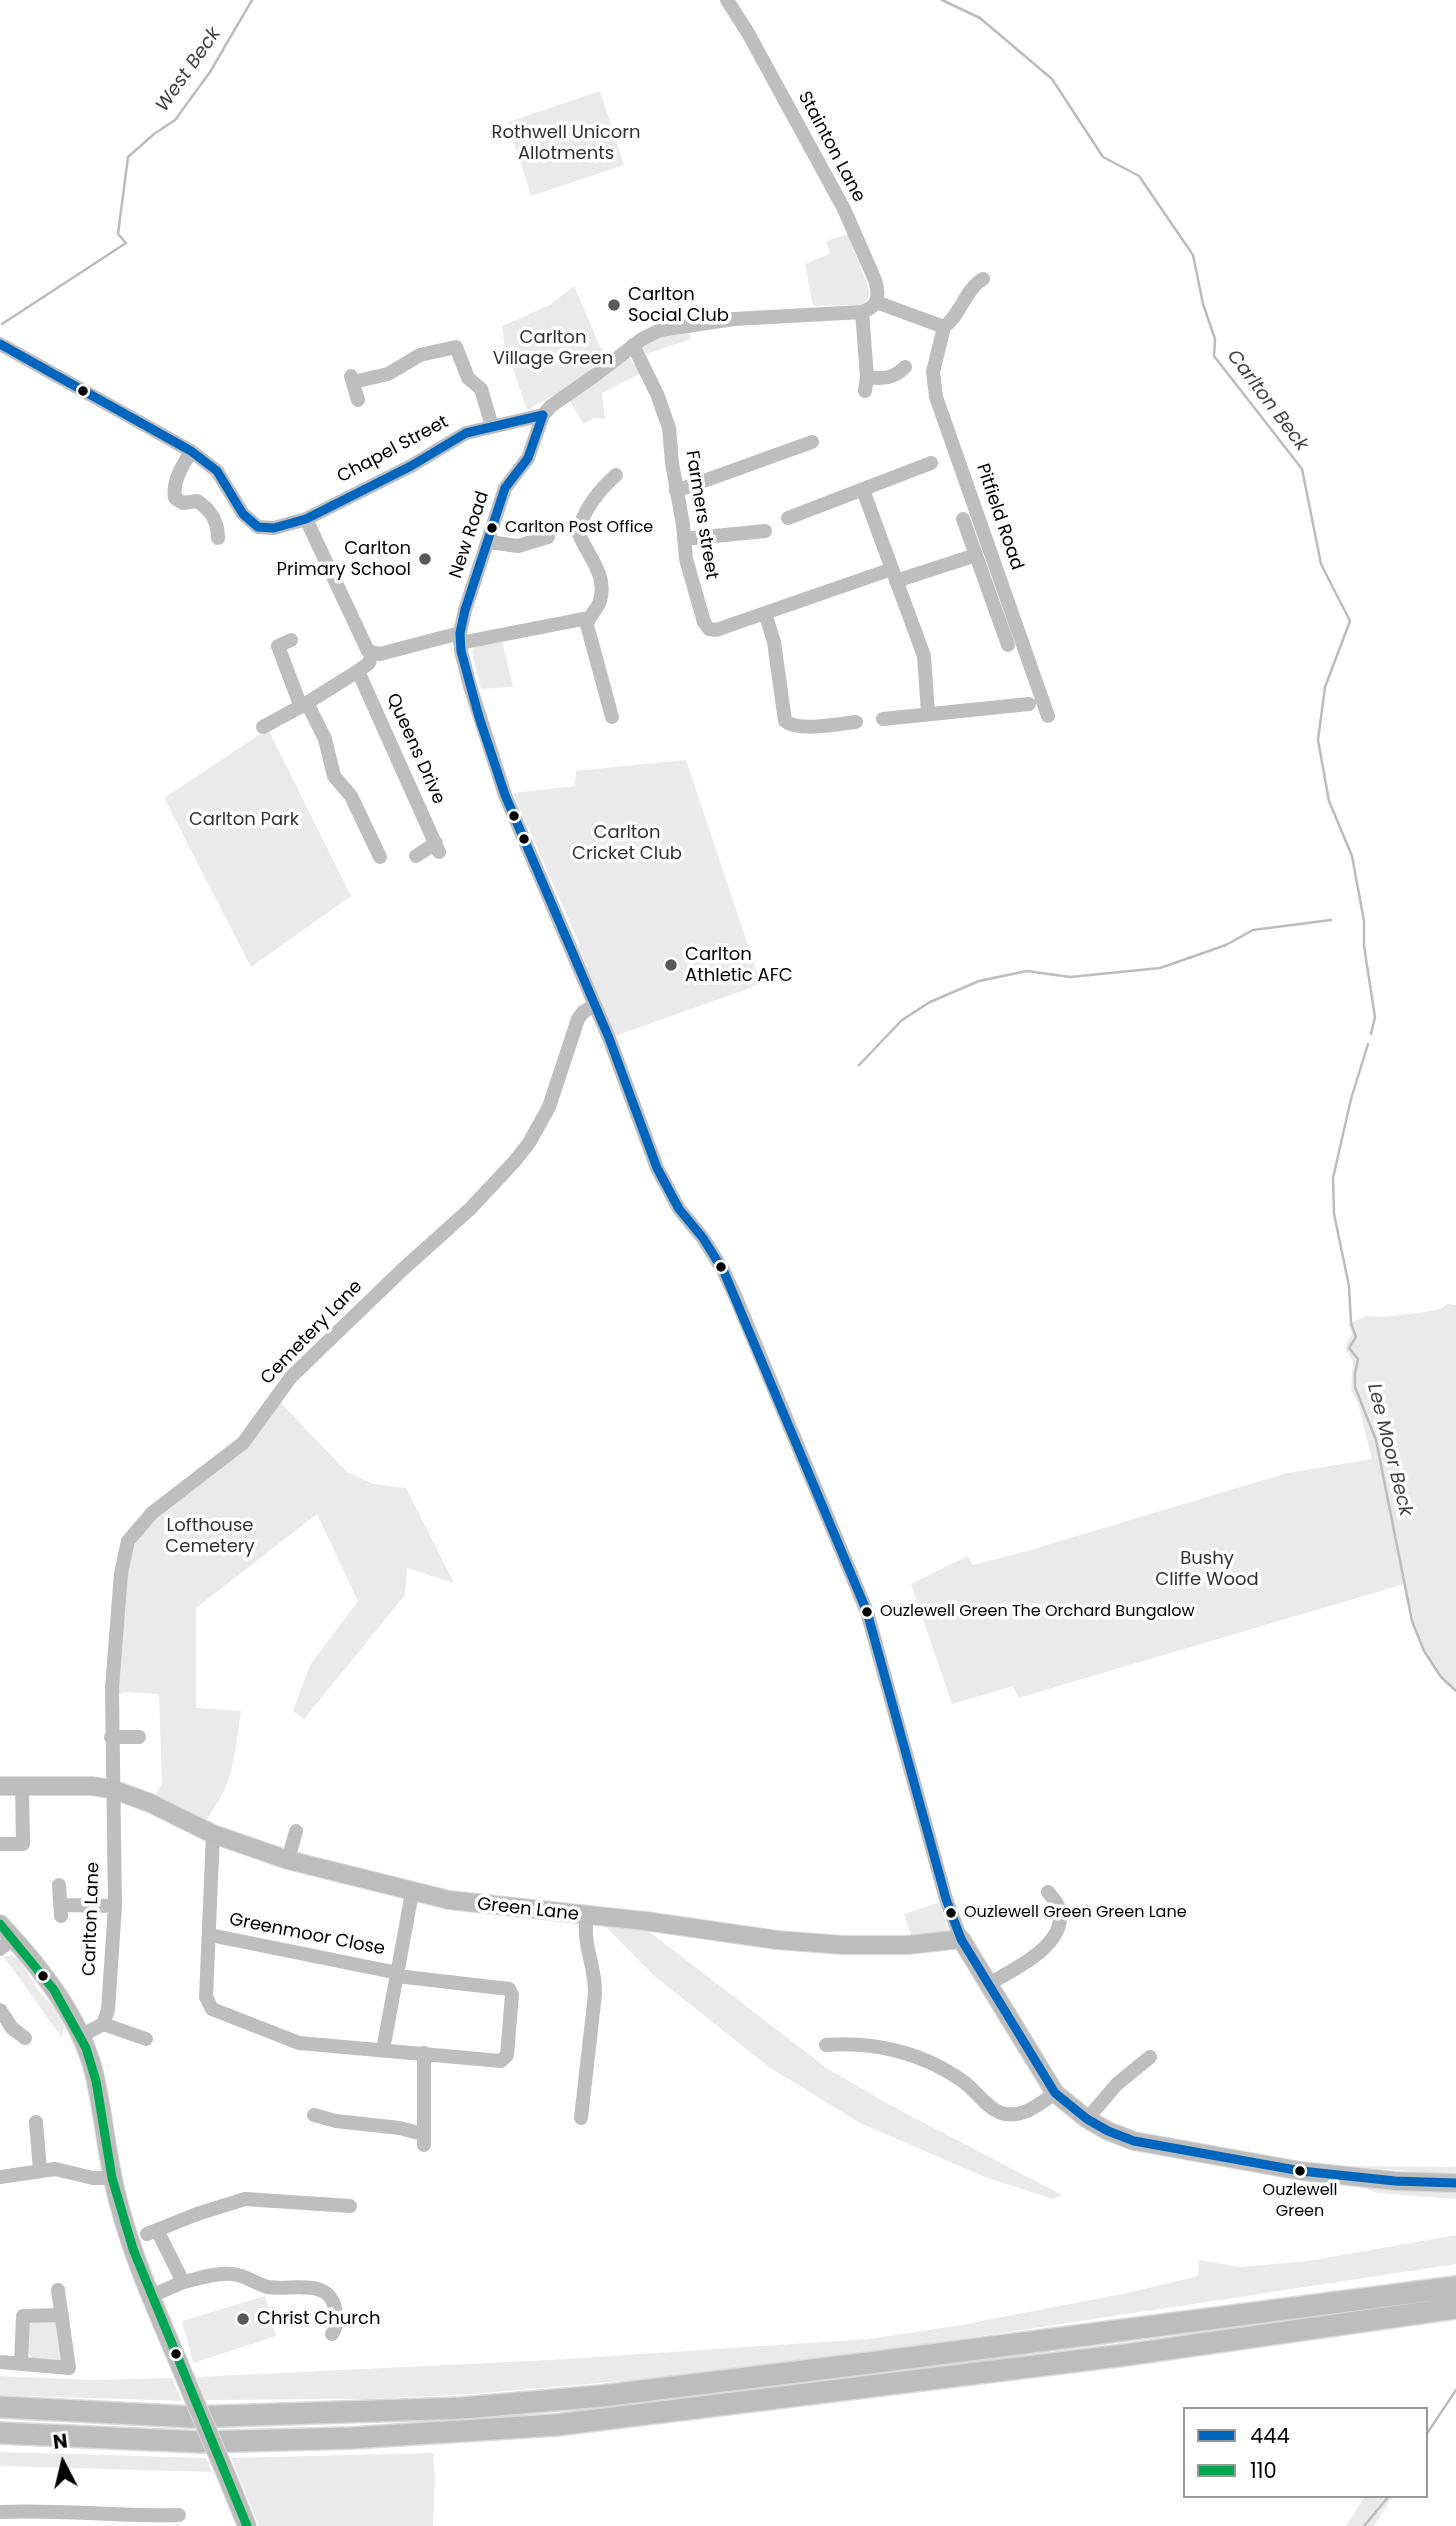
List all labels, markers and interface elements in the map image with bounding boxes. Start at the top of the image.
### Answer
water label: West Beck [152,24,226,116]
street label: Stainton Lane [793,88,869,206]
park label: Rothwell Unicorn Allotments [492,122,640,164]
place label: Carlton Social Club [628,284,729,326]
marker: Carlton Social Club [606,297,622,313]
park label: Carlton Village Green [493,327,613,370]
water label: Carlton Beck [1222,346,1312,456]
unlabelled marker [76,384,90,398]
street label: Chapel Street [334,412,452,488]
street label: Farmers street [680,449,722,581]
street label: Pitfield Road [971,461,1027,573]
street label: New Road [446,489,494,581]
place label: Carlton Post Office [505,518,653,538]
marker: Carlton Post Office [485,521,499,535]
place label: Carlton Primary School [277,538,411,580]
marker: Carlton Primary School [417,551,433,567]
street label: Queens Drive [381,690,449,808]
park label: Carlton Park [189,809,299,831]
unlabelled marker [507,809,521,823]
park label: Carlton Cricket Club [572,822,682,864]
unlabelled marker [517,832,531,846]
place label: Carlton Athletic AFC [685,944,793,986]
marker: Carlton Athletic AFC [663,957,679,973]
unlabelled marker [714,1260,728,1274]
street label: Cemetery Lane [257,1276,367,1390]
water label: Lee Moor Beck [1362,1381,1416,1519]
park label: Lofthouse Cemetery [165,1515,255,1558]
park label: Bushy Cliffe Wood [1155,1548,1259,1590]
place label: Ouzlewell Green The Orchard Bungalow [880,1602,1195,1622]
marker: Ouzlewell Green The Orchard Bungalow [860,1605,874,1619]
street label: Carlton Lane [79,1862,105,1976]
street label: Green Lane [476,1894,580,1926]
place label: Ouzlewell Green Green Lane [964,1903,1187,1923]
marker: Ouzlewell Green Green Lane [944,1906,958,1920]
street label: Greenmoor Close [227,1909,387,1961]
unlabelled marker [36,1969,50,1983]
marker: Ouzlewell Green [1293,2164,1307,2178]
place label: Ouzlewell Green [1263,2181,1337,2219]
place label: Christ Church [257,2308,380,2330]
marker: Christ Church [235,2311,251,2327]
unlabelled marker [169,2347,183,2361]
legend [1183,2407,1428,2498]
text: 444 [1250,2421,1290,2450]
text: N [52,2427,69,2456]
north arrow [28,2428,98,2498]
text: 110 [1250,2456,1277,2485]

